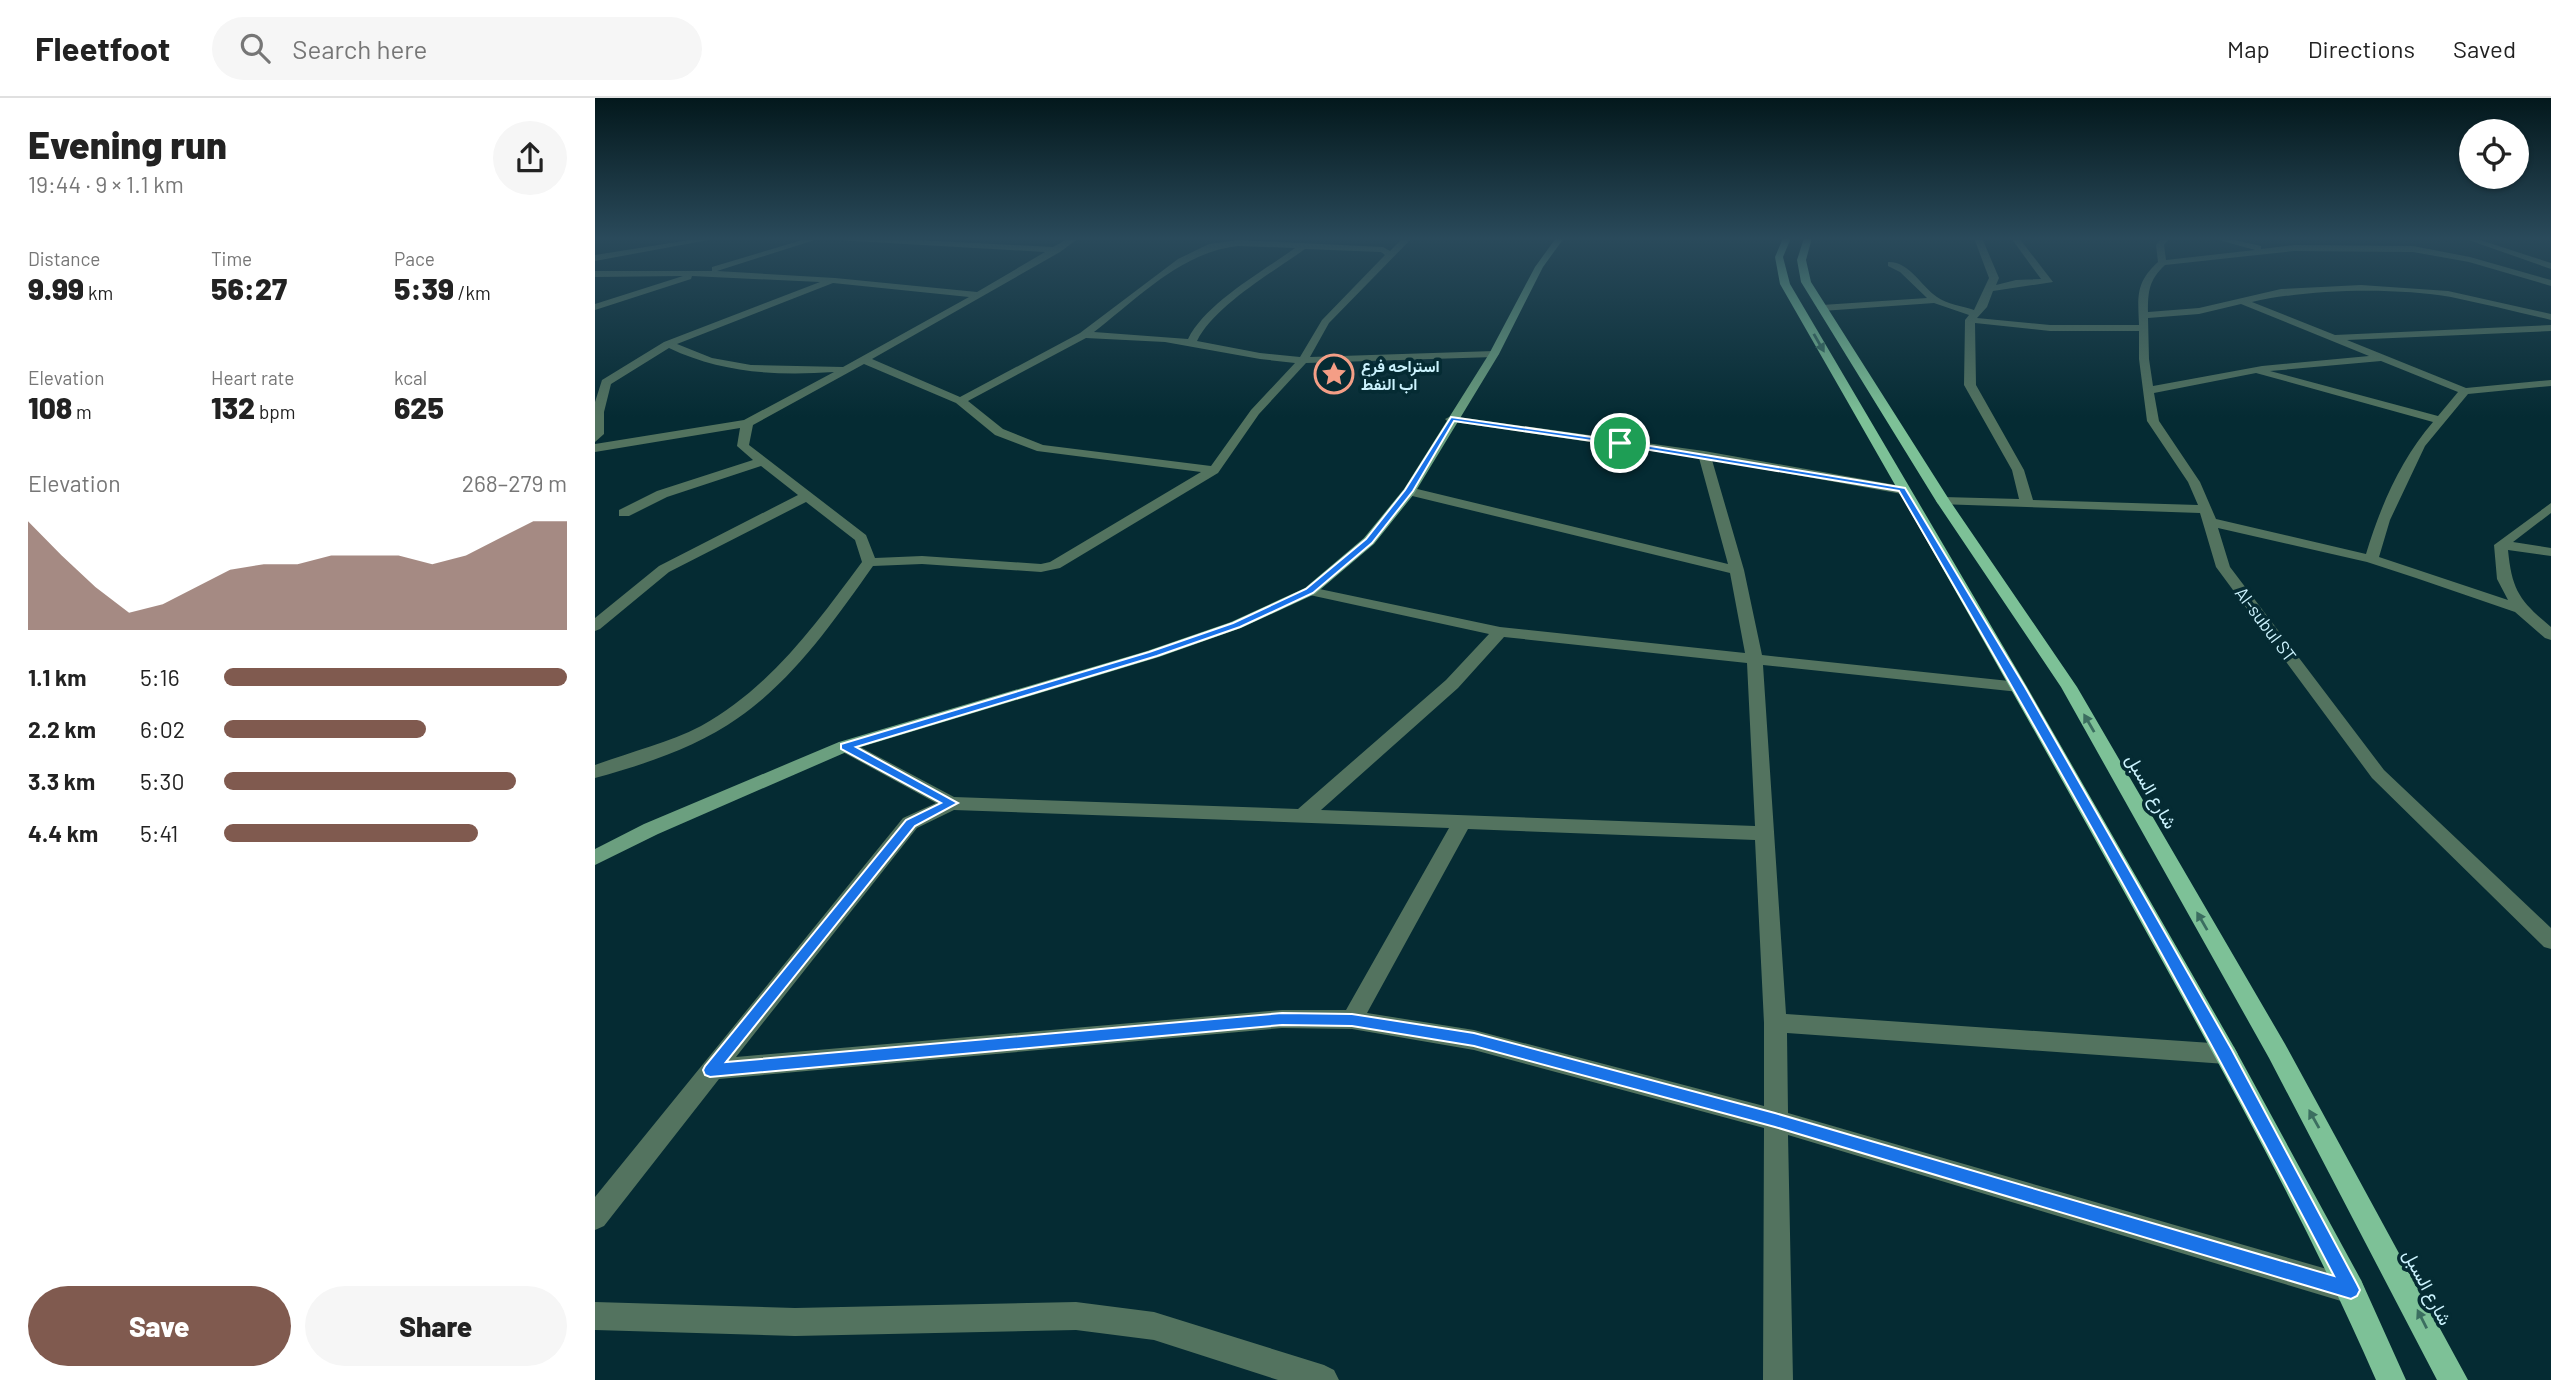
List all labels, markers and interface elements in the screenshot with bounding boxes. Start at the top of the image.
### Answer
search box [212,17,702,80]
text: Fleetfoot [35,28,170,68]
icon: search [236,29,274,67]
text: Search here [292,33,427,64]
text: Map [2227,34,2270,63]
text: Directions [2308,34,2415,63]
text: Saved [2453,34,2516,63]
map controls [2459,119,2529,189]
button: locate [2459,119,2529,189]
text: Evening run [28,121,227,167]
button: share [493,121,567,195]
text: 19:44 · 9 × 1.1 km [28,170,184,198]
text: Distance [28,247,100,270]
text: Time [211,247,252,270]
text: Pace [394,247,435,270]
text: 9.99 [28,270,84,306]
text: 56:27 [211,270,287,306]
text: 5:39 [394,270,454,306]
text: km [84,281,113,304]
text: /km [454,281,491,304]
one-way arrow [1813,333,1825,353]
place icon: استراحه فرع اب النفط [1313,353,1355,395]
place label: استراحه فرع اب النفط [1361,356,1440,394]
text: Elevation [28,366,105,389]
text: Heart rate [211,366,294,389]
text: kcal [394,366,427,389]
text: 108 [28,389,72,425]
text: 132 [211,389,255,425]
text: 625 [394,389,444,425]
text: m [72,400,92,423]
text: bpm [255,400,296,423]
pin [1590,413,1650,473]
icon: arrive [1601,424,1639,462]
text: Elevation [28,469,121,497]
text: 268–279 m [462,469,567,497]
street label: Al-subul ST [2231,582,2301,666]
text: 1.1 km [28,663,87,691]
text: 5:16 [140,663,180,691]
one-way arrow [2083,714,2095,733]
text: 2.2 km [28,715,96,743]
text: 6:02 [140,715,185,743]
street label: شارع السبل [2120,750,2182,833]
text: 3.3 km [28,767,95,795]
text: 5:30 [140,767,184,795]
text: 4.4 km [28,819,98,847]
text: 5:41 [140,819,178,847]
one-way arrow [2196,911,2208,930]
one-way arrow [2308,1109,2320,1129]
street label: شارع السبل [2397,1245,2457,1330]
button: Save [28,1286,291,1366]
button: Share [305,1286,567,1366]
one-way arrow [2416,1309,2427,1329]

